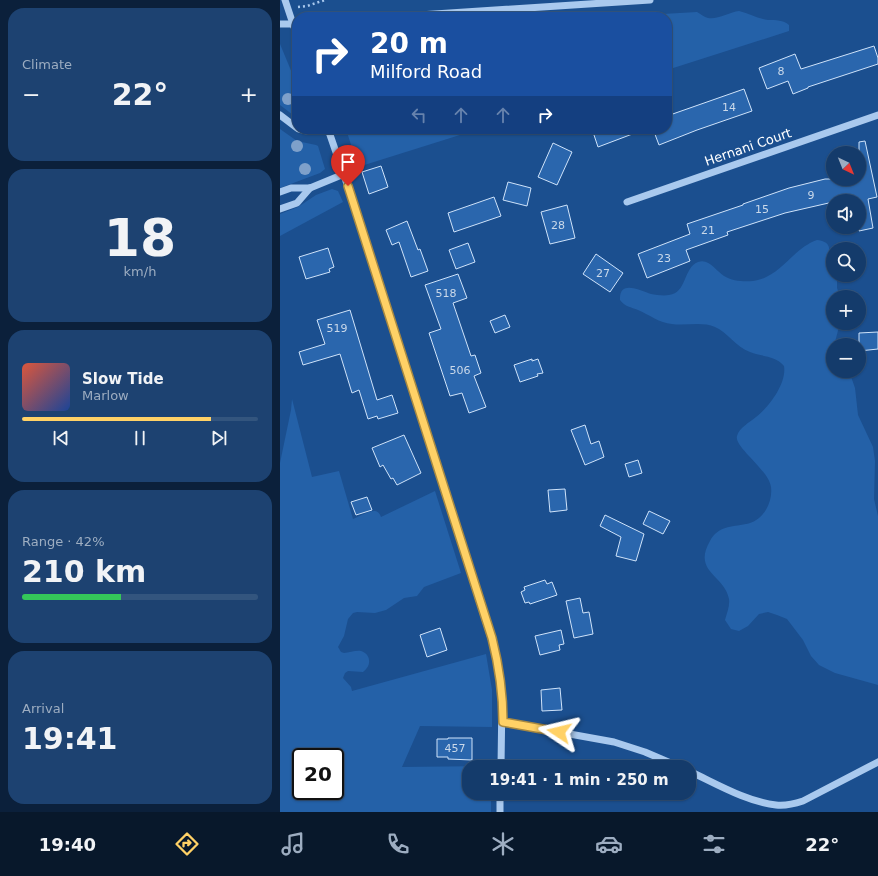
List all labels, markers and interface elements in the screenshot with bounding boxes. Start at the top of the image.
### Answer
text: 20 m [370,27,448,60]
icon: right [304,28,356,80]
text: Climate [22,57,72,72]
text: Milford Road [370,61,482,82]
house number: 8 [778,65,785,78]
text: 22° [112,77,168,112]
text: − [22,82,40,107]
text: + [240,82,258,107]
house number: 14 [722,101,736,114]
icon: left [408,104,430,126]
icon: ahead [450,104,472,126]
icon: ahead [492,104,514,126]
icon: right [534,104,556,126]
street label: Hernani Court [703,125,793,169]
pin [331,145,365,186]
north arrow [826,146,866,186]
map controls [826,146,866,378]
icon: arrive [337,151,359,173]
house number: 9 [808,189,815,202]
button: sound [826,194,866,234]
house number: 15 [755,203,769,216]
text: 18 [104,208,176,268]
house number: 28 [551,219,565,232]
house number: 21 [701,224,715,237]
button: search [826,242,866,282]
house number: 23 [657,252,671,265]
text: km/h [124,264,156,279]
house number: 27 [596,267,610,280]
house number: 518 [436,287,457,300]
button: + [826,290,866,330]
house number: 519 [327,322,348,335]
button: − [826,338,866,378]
house number: 506 [450,364,471,377]
text: Slow Tide [82,370,164,388]
text: Marlow [82,388,129,403]
icon: previous [50,427,72,449]
icon: pause [129,427,151,449]
icon: next [208,427,230,449]
text: Range · 42% [22,534,105,549]
text: 210 km [22,554,146,589]
text: Arrival [22,701,64,716]
position arrow [538,711,580,753]
text: 19:41 [22,721,118,756]
house number: 457 [445,742,466,755]
speed limit sign: 20 [292,748,344,800]
text: 19:41 · 1 min · 250 m [489,771,669,789]
icon: directions [173,830,201,858]
icon: music [279,830,307,858]
icon: phone [384,830,412,858]
icon: climate [489,830,517,858]
icon: car [595,830,623,858]
icon: filters [700,830,728,858]
text: 19:40 [39,834,96,855]
text: 22° [805,834,839,855]

